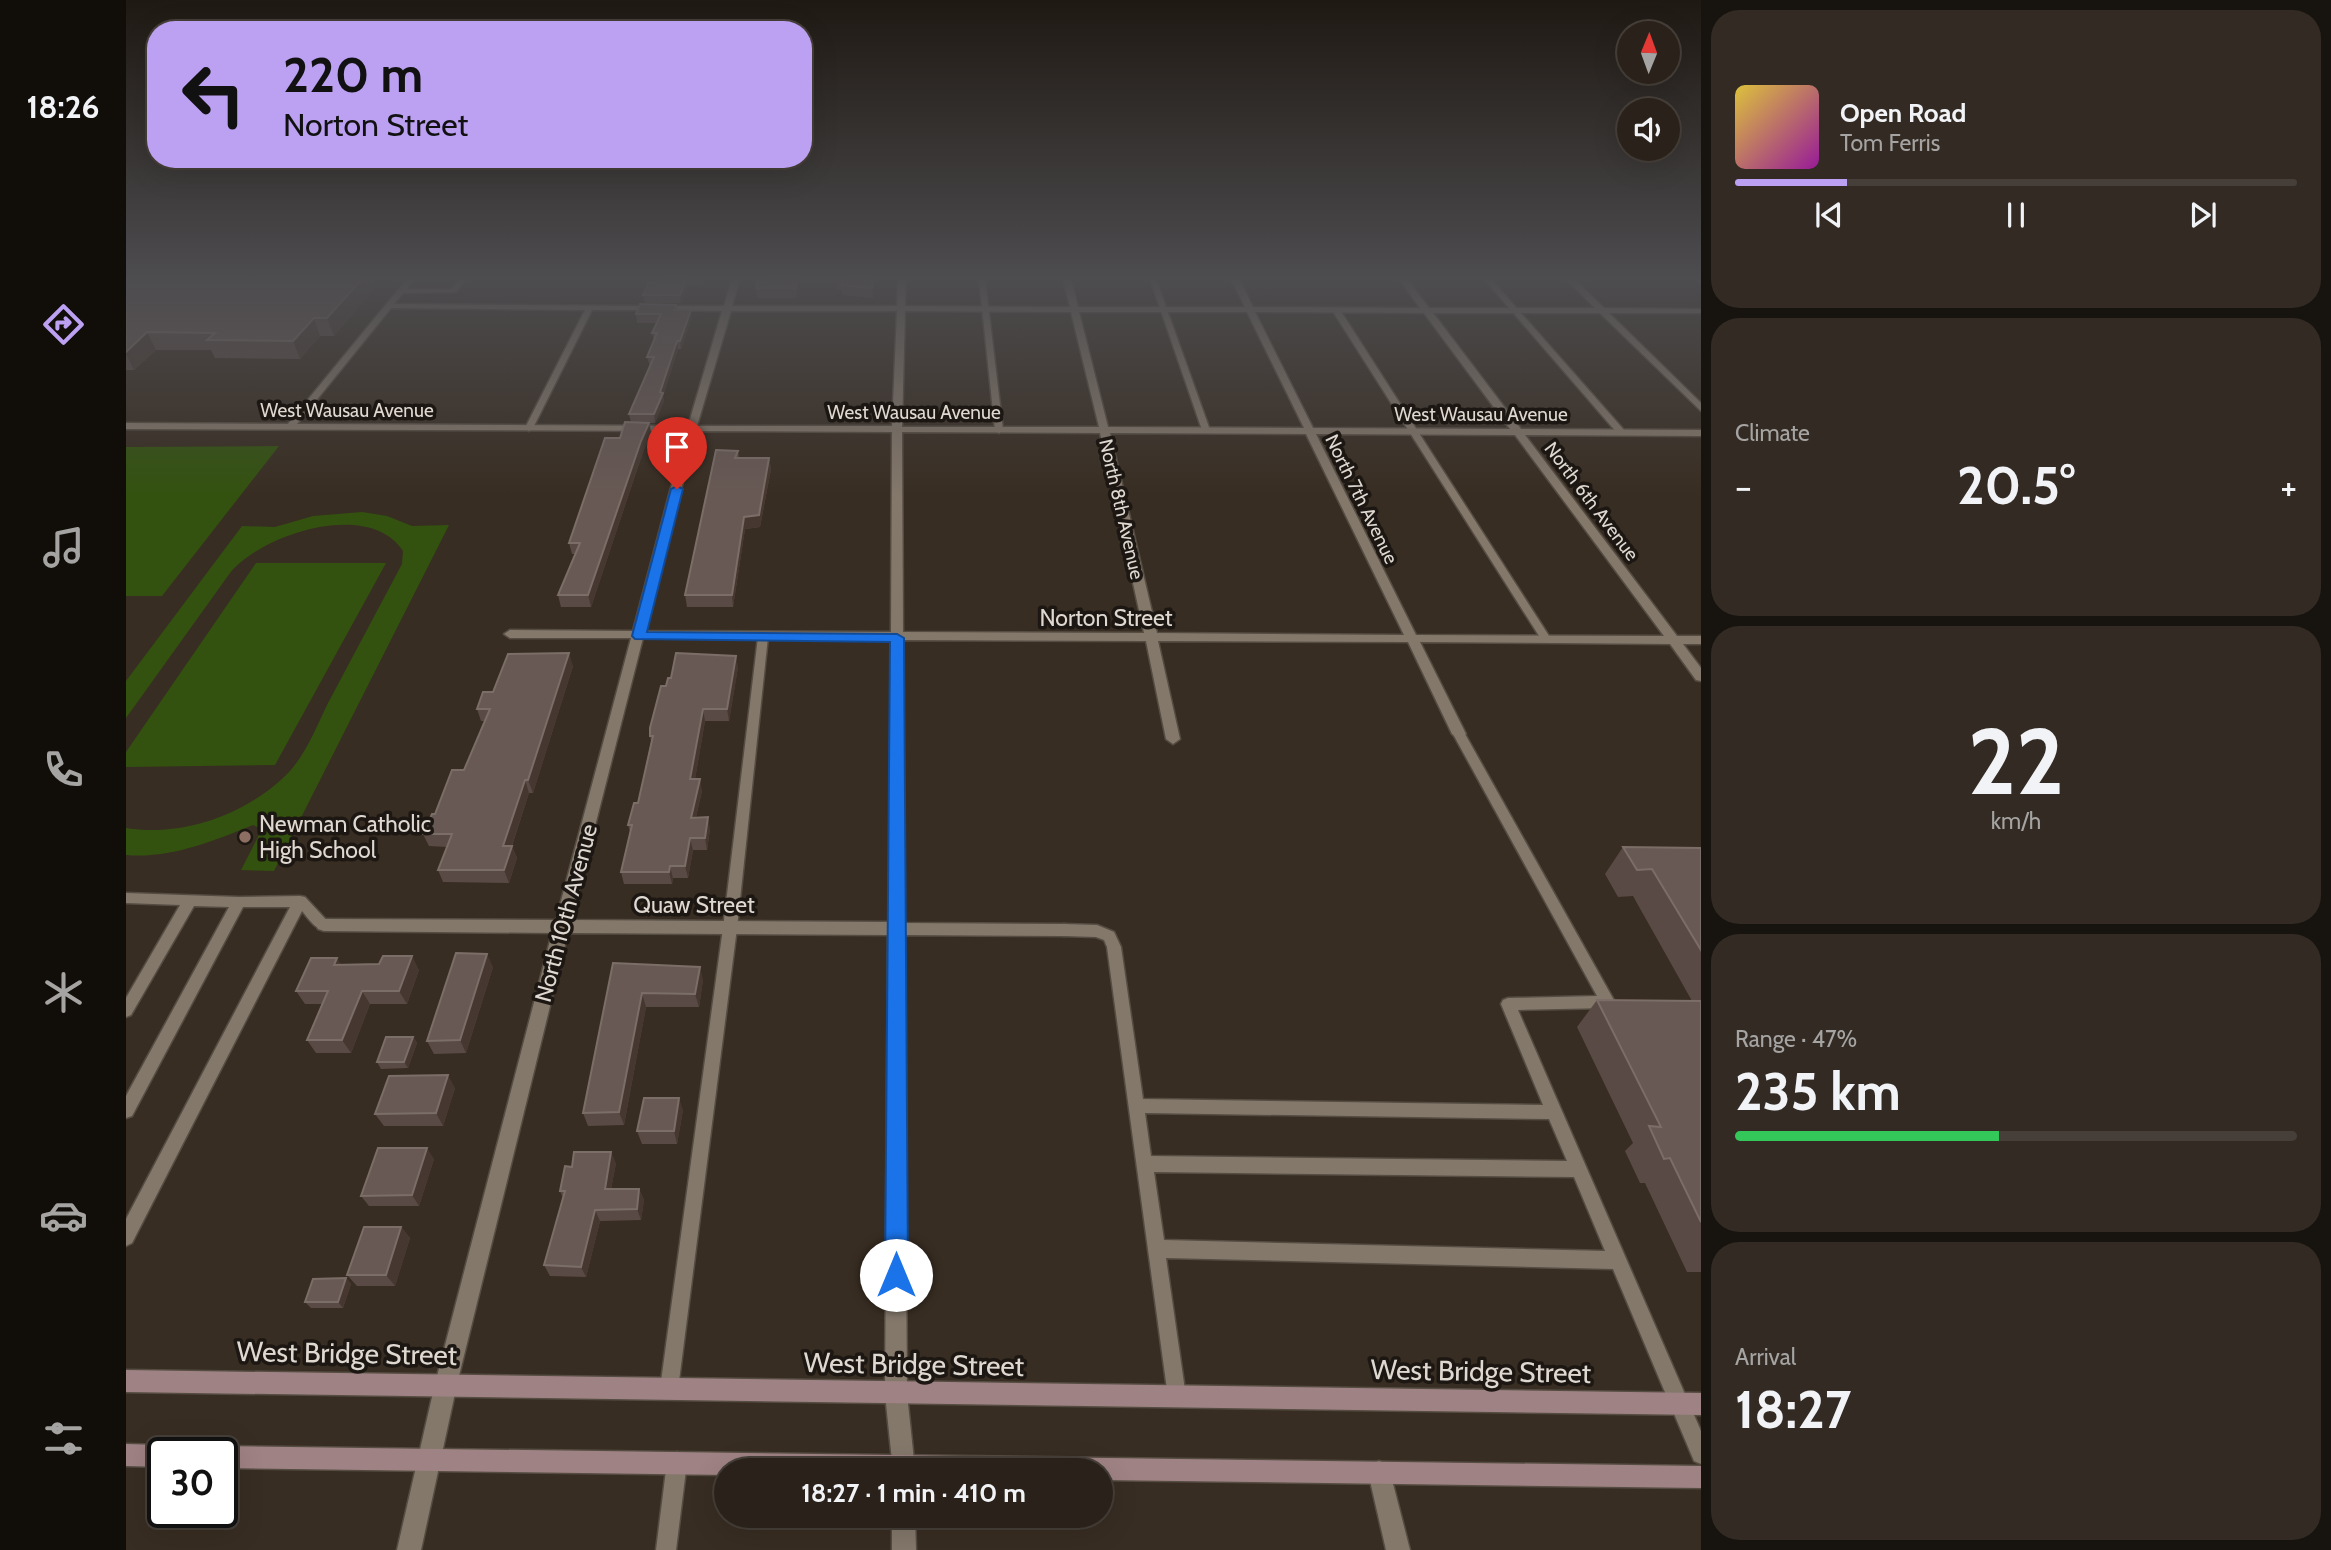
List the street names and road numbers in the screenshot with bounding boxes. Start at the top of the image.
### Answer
street label: West Wausau Avenue [260,399,434,422]
street label: West Wausau Avenue [827,401,1001,424]
street label: West Wausau Avenue [1394,403,1568,426]
street label: North 7th Avenue [1320,431,1403,568]
street label: North 8th Avenue [1094,437,1149,582]
street label: North 6th Avenue [1540,437,1644,565]
street label: Norton Street [1039,604,1173,632]
street label: North 10th Avenue [529,821,603,1005]
street label: Quaw Street [633,891,755,919]
street label: West Bridge Street [236,1334,458,1372]
street label: West Bridge Street [803,1345,1025,1383]
street label: West Bridge Street [1370,1352,1592,1390]

